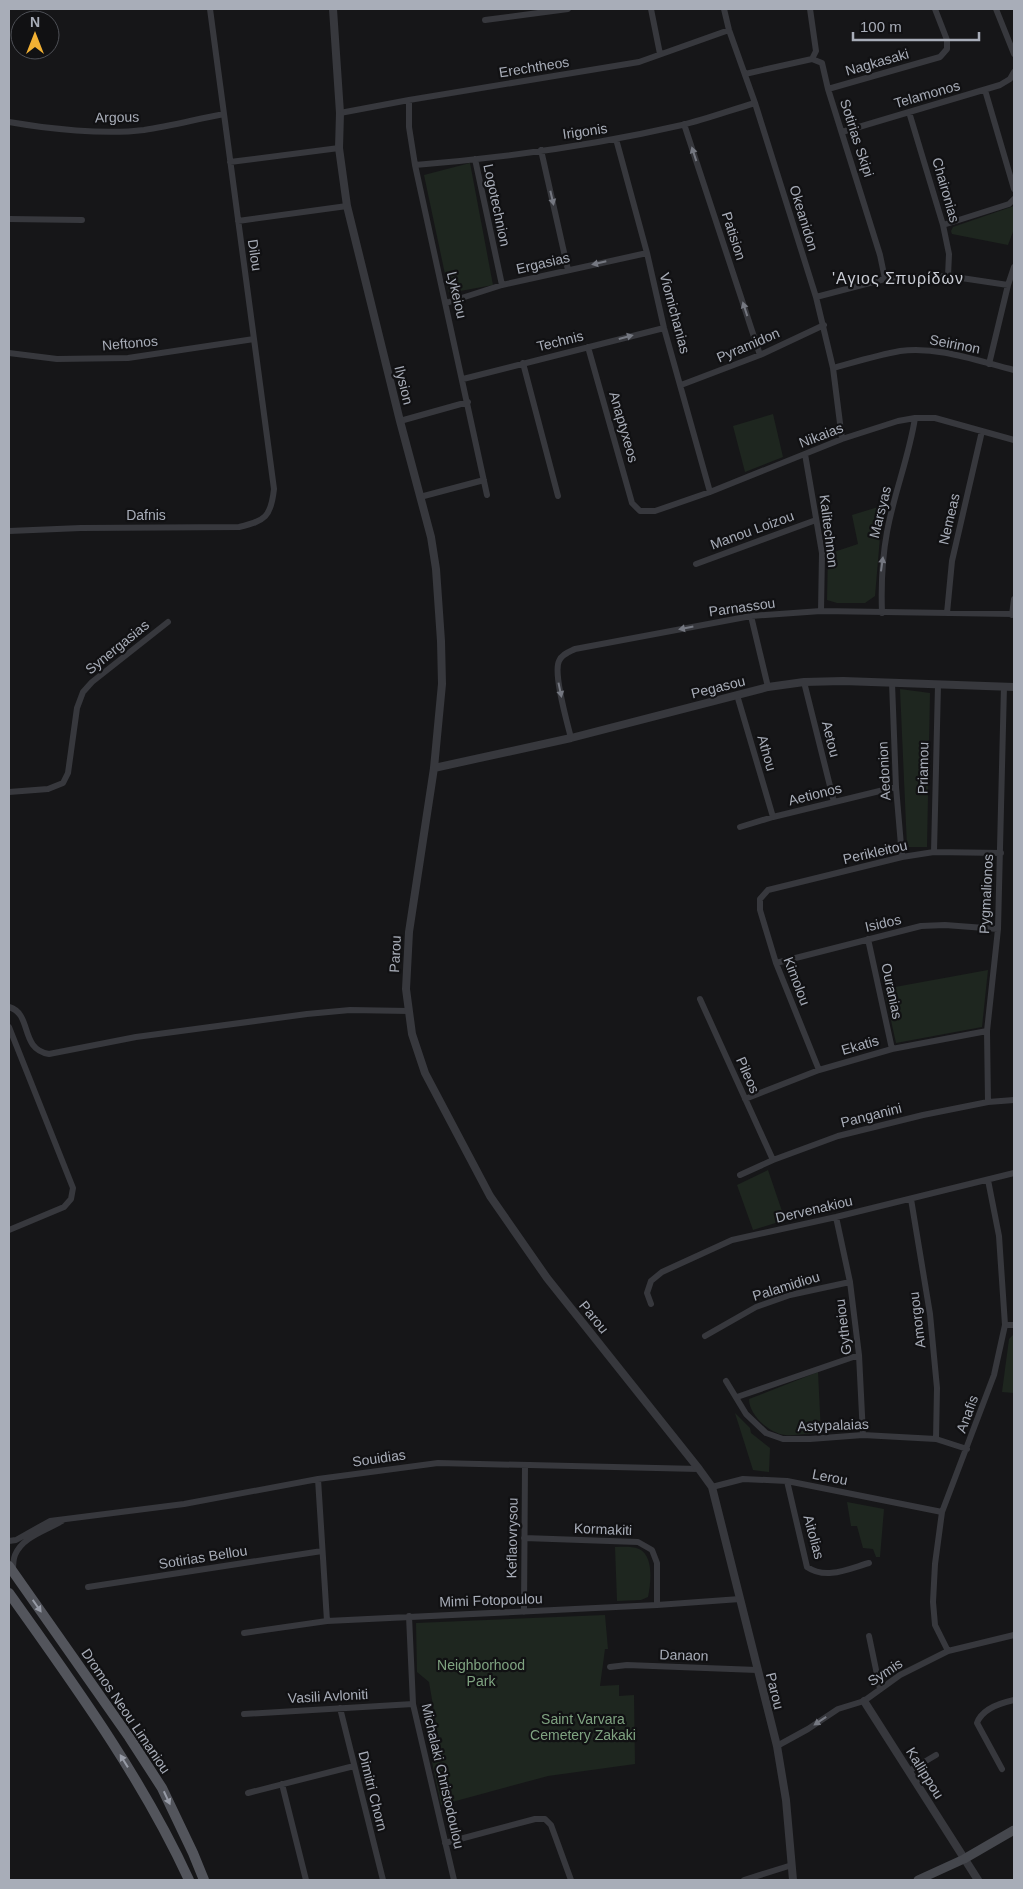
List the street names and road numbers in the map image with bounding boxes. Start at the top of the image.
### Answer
street label: Nagkasaki [843,45,911,79]
street label: Erechtheos [498,54,570,80]
street label: Telamonos [892,77,962,111]
street label: Sotirias Skipi [837,97,877,179]
street label: Argous [95,109,139,125]
street label: Irigonis [562,120,608,142]
street label: Chaironias [929,156,963,224]
street label: Logotechnion [480,162,514,248]
street label: Okeanidon [786,183,822,253]
street label: Patision [719,210,749,262]
street label: Dilou [245,238,265,272]
street label: Ergasias [515,249,571,277]
street label: Lykeiou [444,270,470,320]
street label: Viomichanias [657,271,693,355]
street label: Pyramidon [714,325,782,365]
street label: Technis [535,327,585,355]
street label: Seirinon [928,331,982,357]
street label: Neftonos [101,333,159,353]
street label: Ilysion [391,364,417,406]
street label: Anaptyxeos [606,390,642,464]
street label: Nikaias [797,419,845,451]
street label: Marsyas [866,484,894,540]
street label: Nemeas [935,492,963,546]
street label: Kalitechnon [817,494,841,568]
street label: Dafnis [126,507,166,523]
street label: Manou Loizou [708,507,796,553]
street label: Parnassou [708,594,776,620]
street label: Synergasias [82,617,152,677]
street label: Pegasou [689,673,747,701]
street label: Aetou [819,719,843,759]
street label: Athou [754,733,780,773]
street label: Aedonion [874,741,894,801]
street label: Priamou [915,742,931,794]
street label: Aetionos [787,780,843,808]
street label: Perikleitou [841,837,909,867]
street label: Pygmalionos [976,854,996,934]
street label: Isidos [863,911,903,935]
street label: Parou [386,935,404,973]
street label: Kimolou [780,955,814,1007]
street label: Ouranias [878,962,906,1020]
street label: Ekatis [839,1032,881,1058]
street label: Pileos [733,1054,763,1096]
street label: Panganini [839,1100,903,1130]
street label: Dervenakiou [774,1192,854,1226]
street label: Palamidiou [751,1268,821,1304]
street label: Amorgou [906,1291,928,1349]
street label: Parou [576,1297,612,1337]
street label: Gytheiou [832,1298,854,1356]
street label: Anafis [953,1393,981,1435]
street label: Astypalaias [797,1416,869,1434]
street label: Souidias [351,1446,407,1470]
street label: Lerou [811,1466,849,1488]
street label: Keflaovrysou [503,1497,521,1579]
street label: Aitolias [800,1513,828,1561]
street label: Kormakiti [574,1520,632,1538]
street label: Sotirias Bellou [158,1542,248,1572]
street label: Mimi Fotopoulou [439,1590,543,1610]
street label: Dromos Neou Limaniou [78,1646,174,1776]
street label: Danaon [659,1646,709,1664]
street label: Symis [865,1655,905,1689]
street label: Parou [763,1671,787,1711]
street label: Vasili Avloniti [287,1686,369,1706]
street label: Michalaki Christodoulou [418,1702,468,1850]
street label: Kallippou [903,1744,947,1802]
street label: Dimitri Chorn [355,1749,391,1833]

